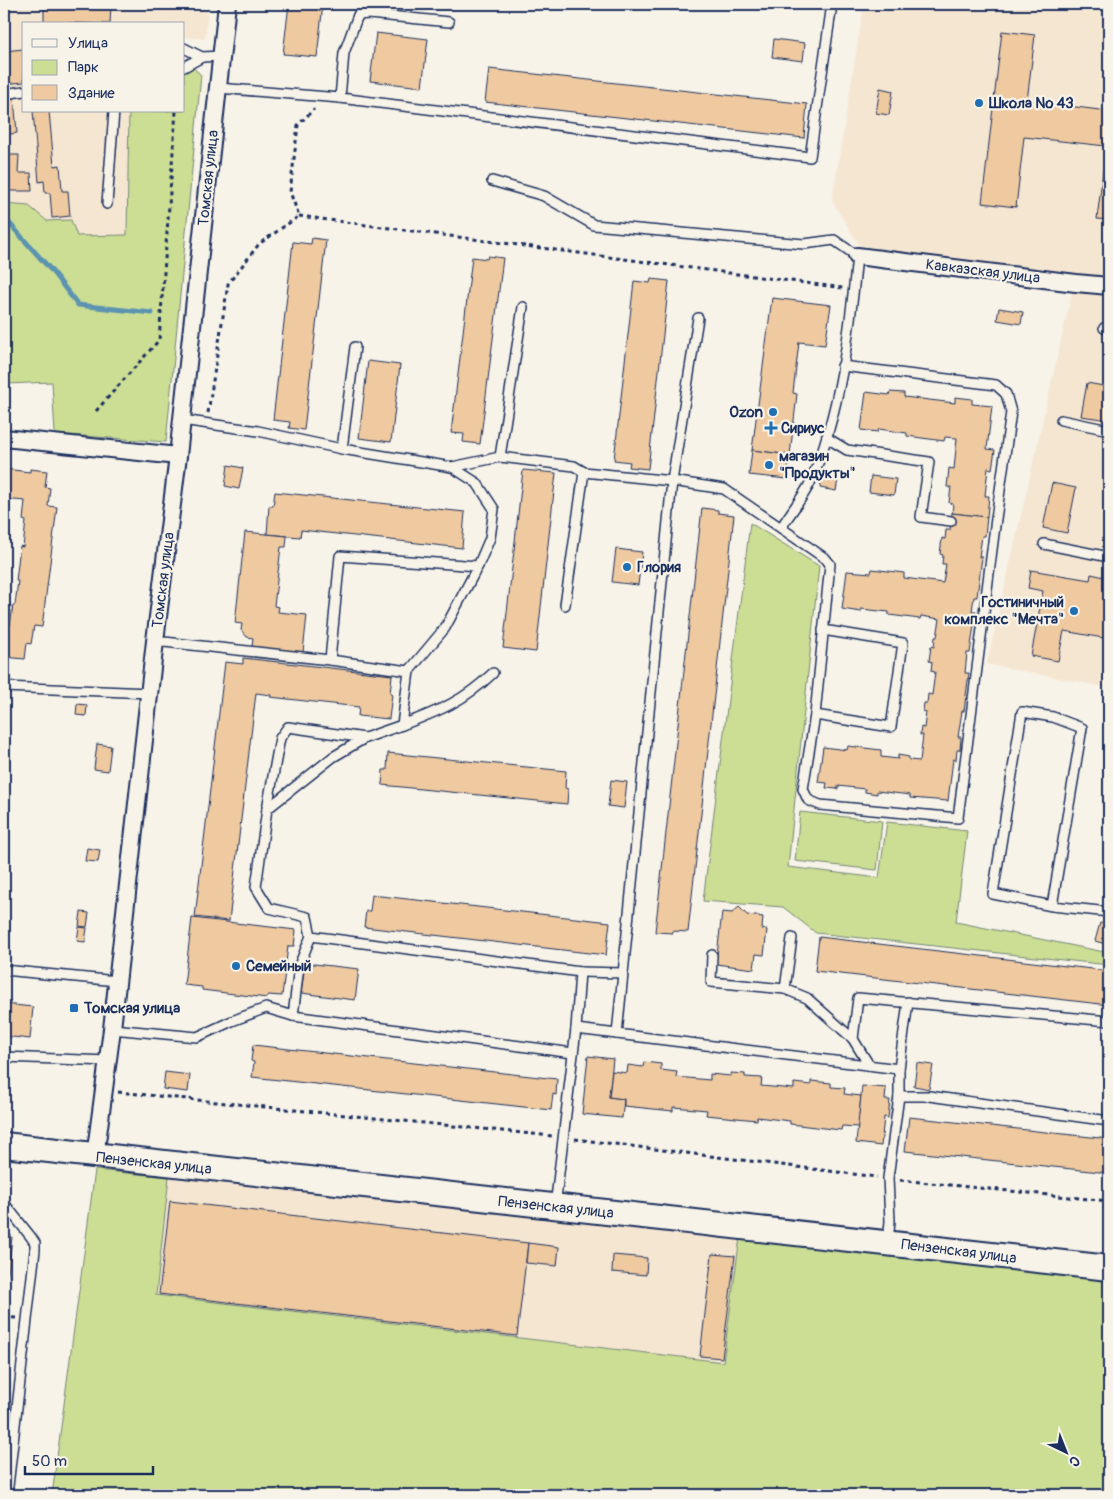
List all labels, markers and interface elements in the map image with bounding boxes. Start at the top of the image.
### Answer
legend [22,22,185,112]
text: Улица [68,34,108,53]
text: Парк [68,58,99,77]
text: Здание [68,84,115,103]
place label: Школа № 43 [988,94,1074,113]
marker: Школа № 43 [973,97,985,109]
street label: Томская улица [194,129,223,227]
street label: Кавказская улица [925,255,1041,288]
place label: Ozon [729,403,763,422]
marker: Ozon [767,406,779,418]
place label: Сириус [781,419,825,438]
marker: Сириус [765,422,777,434]
place label: магазин "Продукты" [779,447,856,483]
marker: магазин "Продукты" [763,459,775,471]
street label: Томская улица [148,531,179,629]
place label: Глория [637,558,681,577]
marker: Глория [621,561,633,573]
place label: Гостиничный комплекс "Мечта" [944,593,1064,629]
marker: Гостиничный комплекс "Мечта" [1068,605,1080,617]
place label: Семейный [246,957,311,976]
marker: Семейный [230,960,242,972]
place label: Томская улица [83,999,180,1018]
marker: Томская улица [68,1002,80,1014]
street label: Пензенская улица [95,1148,213,1179]
street label: Пензенская улица [497,1192,615,1223]
street label: Пензенская улица [900,1235,1018,1268]
north arrow [1040,1426,1090,1476]
scale bar [25,1444,152,1476]
text: 50 m [32,1452,67,1471]
text: С [1065,1452,1083,1471]

